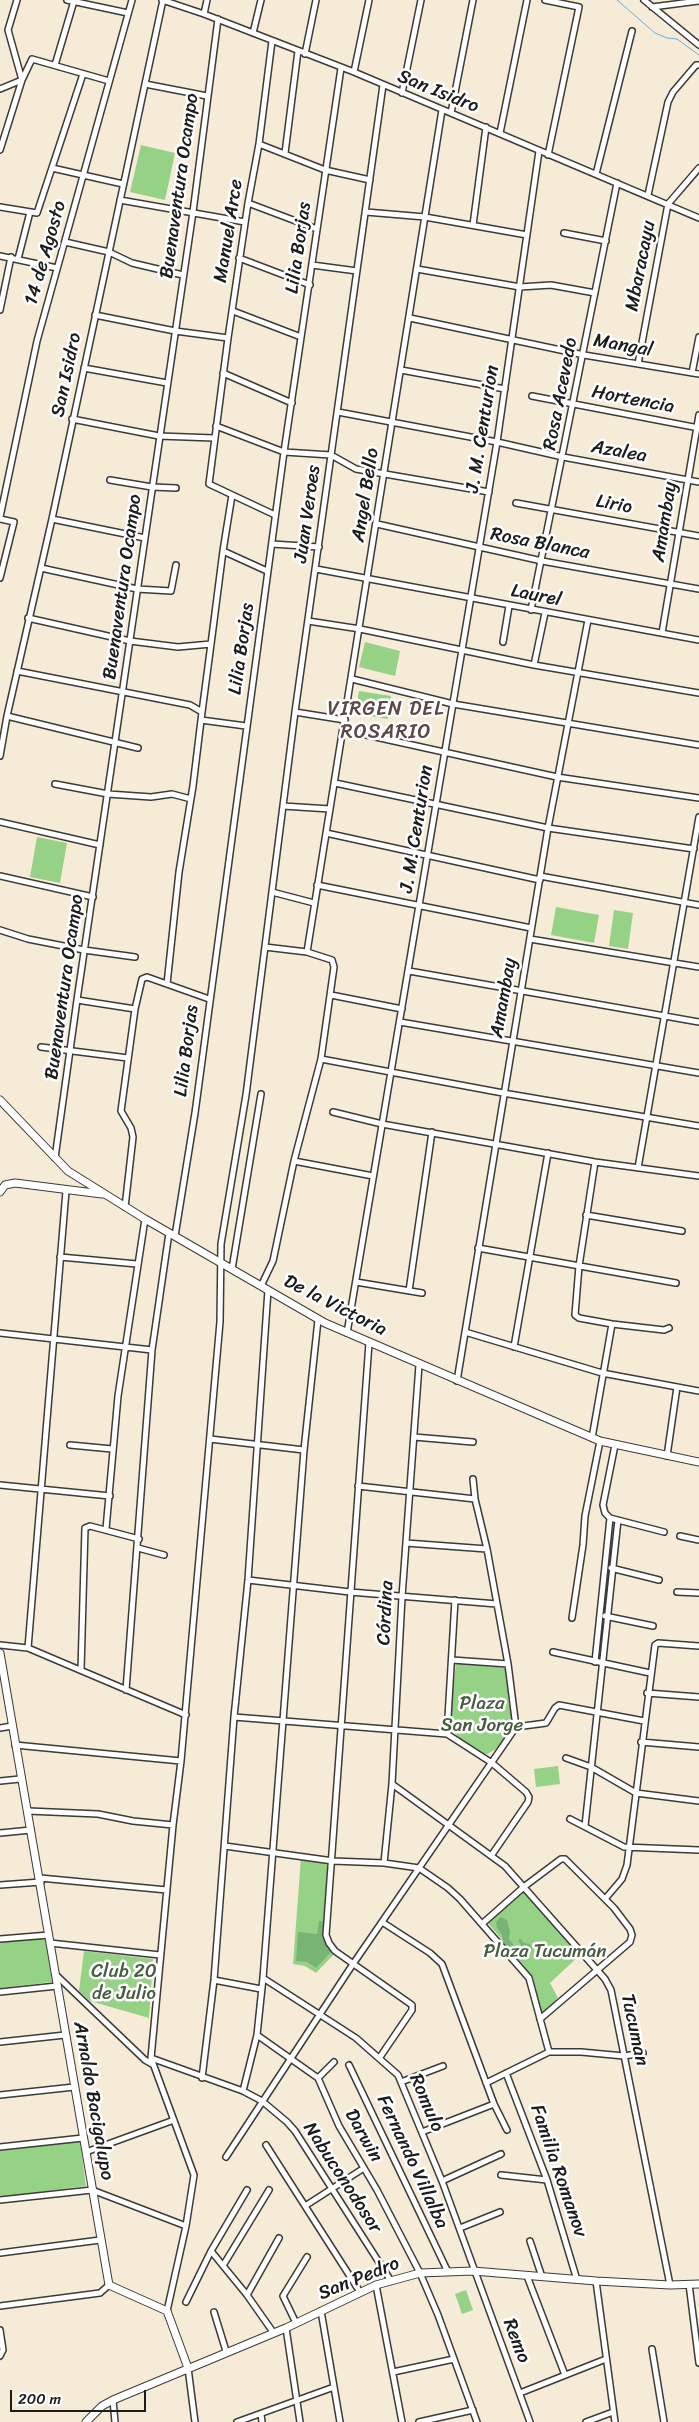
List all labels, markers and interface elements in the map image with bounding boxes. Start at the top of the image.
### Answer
street label: San Isidro [394,65,482,119]
street label: Buenaventura Ocampo [156,92,204,280]
street label: Manuel Arce [210,178,248,284]
street label: 14 de Agosto [20,198,72,308]
street label: Lilia Borjas [281,201,317,295]
street label: Mbaracayu [621,219,661,313]
street label: Mangal [592,330,654,362]
street label: San Isidro [47,331,87,419]
street label: Rosa Acevedo [539,336,583,452]
street label: J. M. Centurion [462,363,504,495]
street label: Hortencia [590,381,676,419]
street label: Azalea [590,436,648,468]
street label: Angel Bello [347,446,385,544]
street label: Juan Veroes [290,464,326,564]
street label: Amambay [647,480,683,564]
street label: Lirio [594,490,634,520]
street label: Buenaventura Ocampo [99,493,147,681]
street label: Rosa Blanca [488,523,592,565]
street label: Laurel [509,580,563,612]
street label: Lilia Borjas [224,602,260,696]
district label: VIRGEN DEL ROSARIO [326,698,446,745]
street label: J. M. Centurion [396,763,438,895]
street label: Buenaventura Ocampo [41,893,89,1081]
street label: Amambay [486,956,522,1040]
street label: Lilia Borjas [170,1004,204,1098]
street label: De la Victoria [280,1270,390,1342]
street label: Córdina [373,1580,399,1646]
park label: Plaza San Jorge [441,1693,523,1737]
park label: Plaza Tucumán [483,1941,607,1963]
park label: Club 20 de Julio [91,1961,157,2005]
street label: Tucuman [615,1992,653,2068]
street label: Arnaldo Bacigalupo [68,2020,118,2182]
street label: Romulo [404,2071,448,2135]
street label: Fernando Villalba [371,2092,453,2232]
street label: Familia Romanov [525,2102,591,2240]
street label: Darwin [339,2105,387,2167]
street label: Nabuconodosor [298,2118,386,2238]
street label: San Pedro [315,2252,403,2306]
street label: Remo [497,2316,535,2366]
scale bar [12,2380,149,2412]
text: 200 m [18,2386,61,2412]

